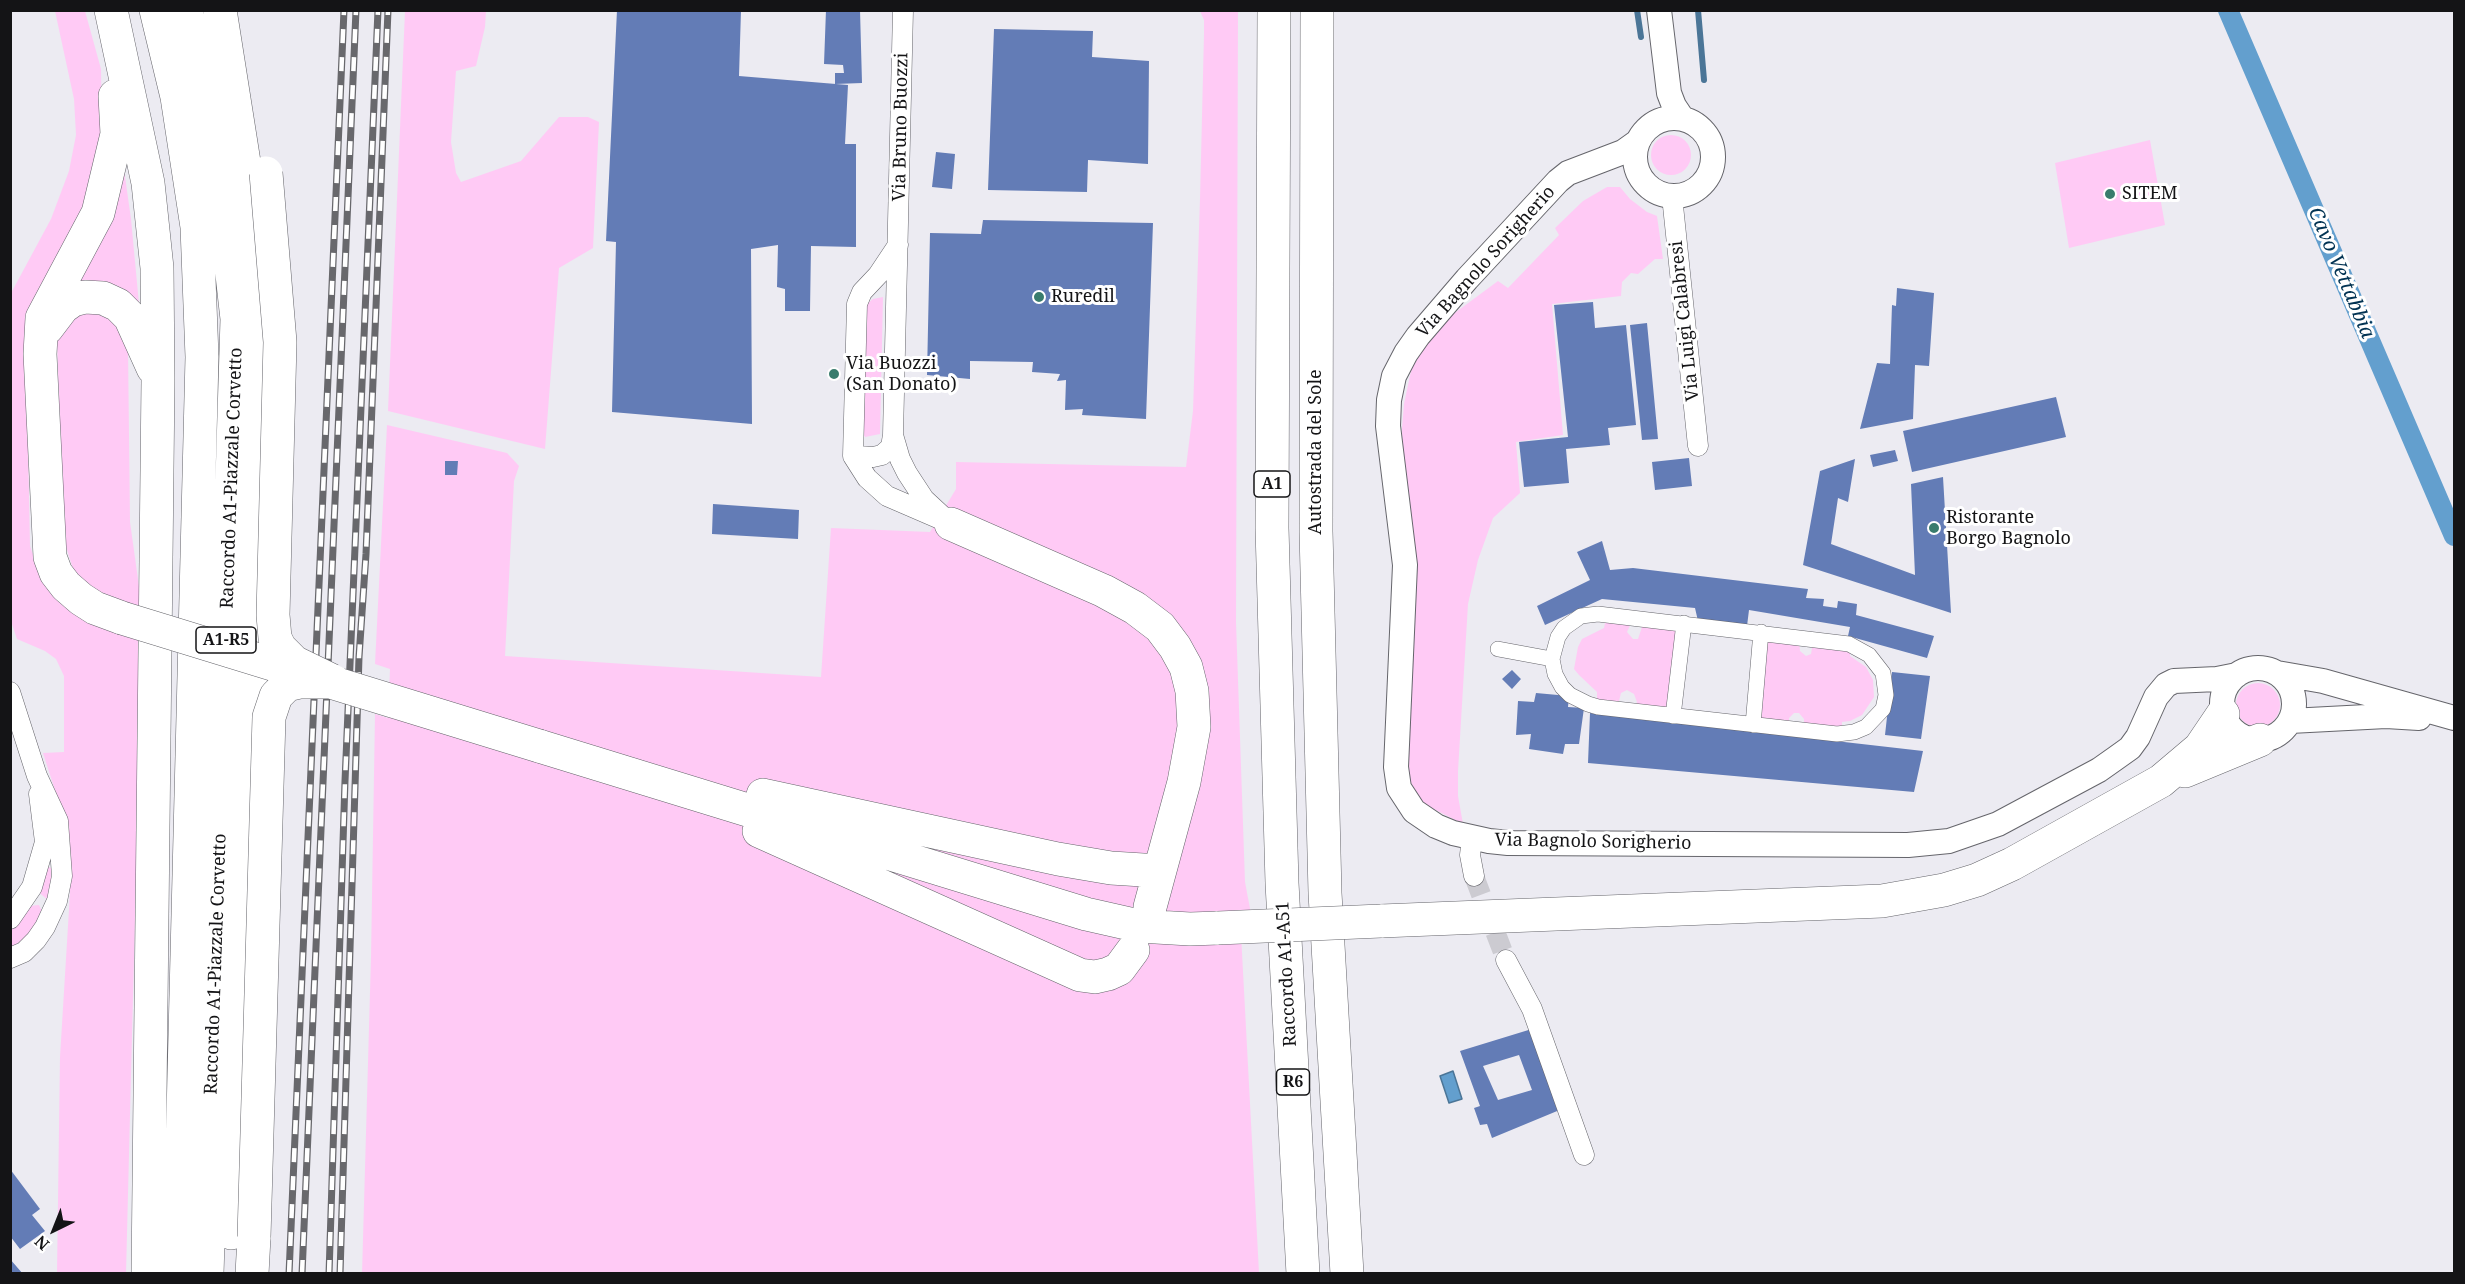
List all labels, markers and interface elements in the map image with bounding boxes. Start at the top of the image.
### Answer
street label: Via Bruno Buozzi [889,52,913,202]
street label: Via Bagnolo Sorigherio [1412,182,1560,342]
place label: SITEM [2122,183,2178,205]
marker: SITEM [2103,187,2117,201]
water label: Cavo Vettabbia [2303,204,2379,342]
street label: Via Luigi Calabresi [1666,240,1704,402]
place label: Ruredil [1051,286,1115,308]
marker: Ruredil [1032,290,1046,304]
street label: Raccordo A1-Piazzale Corvetto [217,347,247,609]
place label: Via Buozzi (San Donato) [846,353,957,395]
marker: Via Buozzi (San Donato) [827,367,841,381]
street label: Autostrada del Sole [1305,369,1327,535]
road number: A1 [1254,471,1290,497]
place label: Ristorante Borgo Bagnolo [1946,507,2071,550]
marker: Ristorante Borgo Bagnolo [1927,521,1941,535]
road number: A1-R5 [196,627,256,653]
street label: Via Bagnolo Sorigherio [1494,829,1692,855]
street label: Raccordo A1-Piazzale Corvetto [201,833,231,1095]
street label: Raccordo A1-A51 [1272,901,1302,1047]
road number: R6 [1276,1069,1310,1095]
north arrow [24,1200,84,1260]
text: N [30,1231,54,1256]

